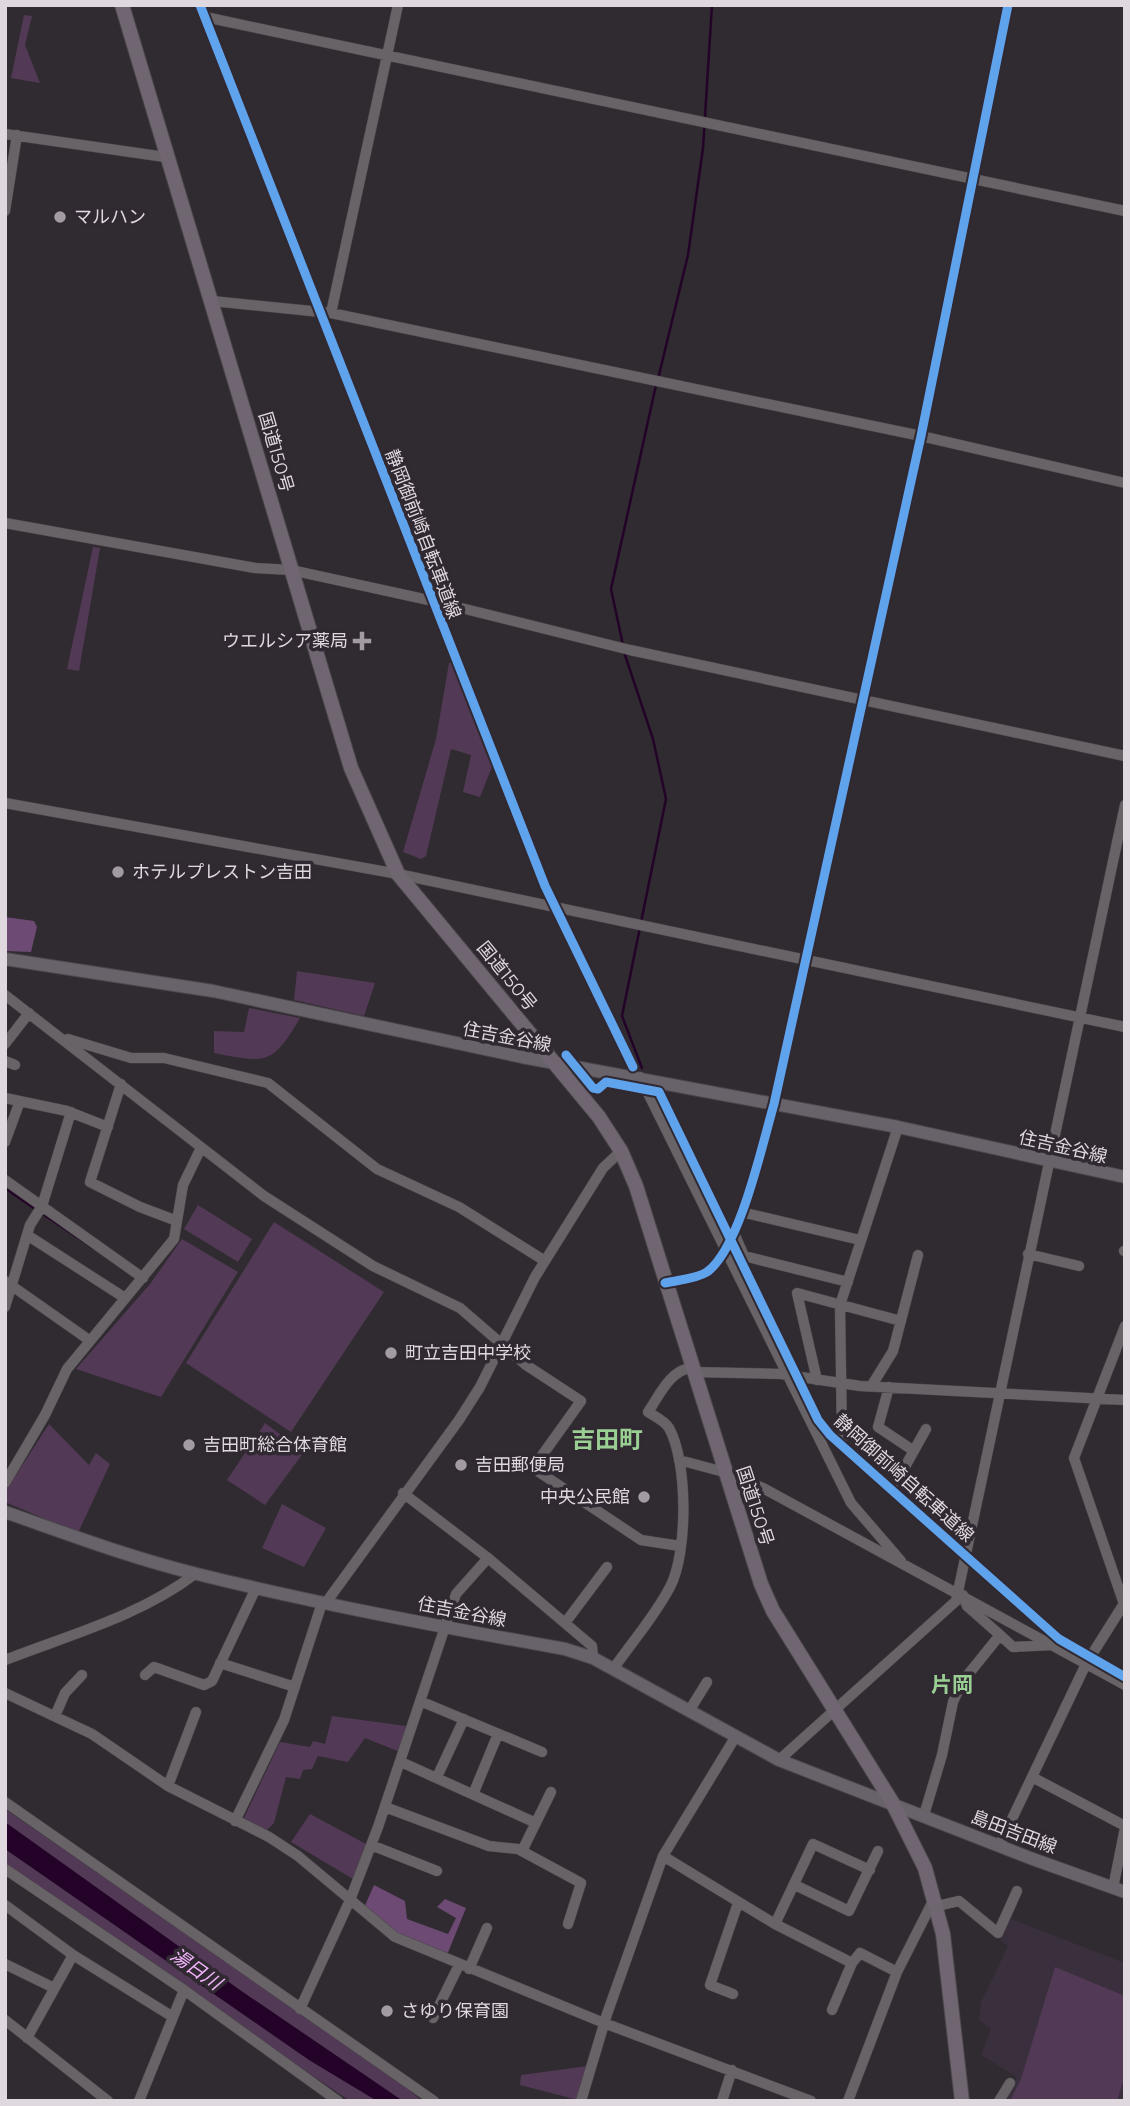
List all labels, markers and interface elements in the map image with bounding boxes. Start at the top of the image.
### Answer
place label: マルハン [74,206,146,228]
marker: マルハン [52,209,68,225]
street label: 国道150号 [254,409,298,495]
street label: 静岡御前崎自転車道線 [380,446,466,622]
place label: ウエルシア薬局 [222,630,348,652]
marker: ウエルシア薬局 [354,633,370,649]
place label: ホテルプレストン吉田 [132,861,312,883]
marker: ホテルプレストン吉田 [110,864,126,880]
street label: 国道150号 [472,937,542,1015]
street label: 住吉金谷線 [461,1018,553,1056]
street label: 住吉金谷線 [1017,1126,1109,1168]
place label: 町立吉田中学校 [405,1342,531,1364]
marker: 町立吉田中学校 [383,1345,399,1361]
street label: 静岡御前崎自転車道線 [830,1410,978,1546]
district label: 吉田町 [571,1425,643,1454]
place label: 吉田町総合体育館 [203,1434,347,1456]
marker: 吉田町総合体育館 [181,1437,197,1453]
place label: 吉田郵便局 [475,1454,565,1476]
marker: 吉田郵便局 [453,1457,469,1473]
street label: 国道150号 [732,1463,778,1549]
place label: 中央公民館 [540,1486,630,1508]
marker: 中央公民館 [636,1489,652,1505]
street label: 住吉金谷線 [416,1593,508,1631]
district label: 片岡 [931,1672,973,1697]
street label: 島田吉田線 [968,1806,1060,1858]
water label: 湯日川 [166,1943,228,1996]
place label: さゆり保育園 [401,2000,509,2022]
marker: さゆり保育園 [379,2003,395,2019]

